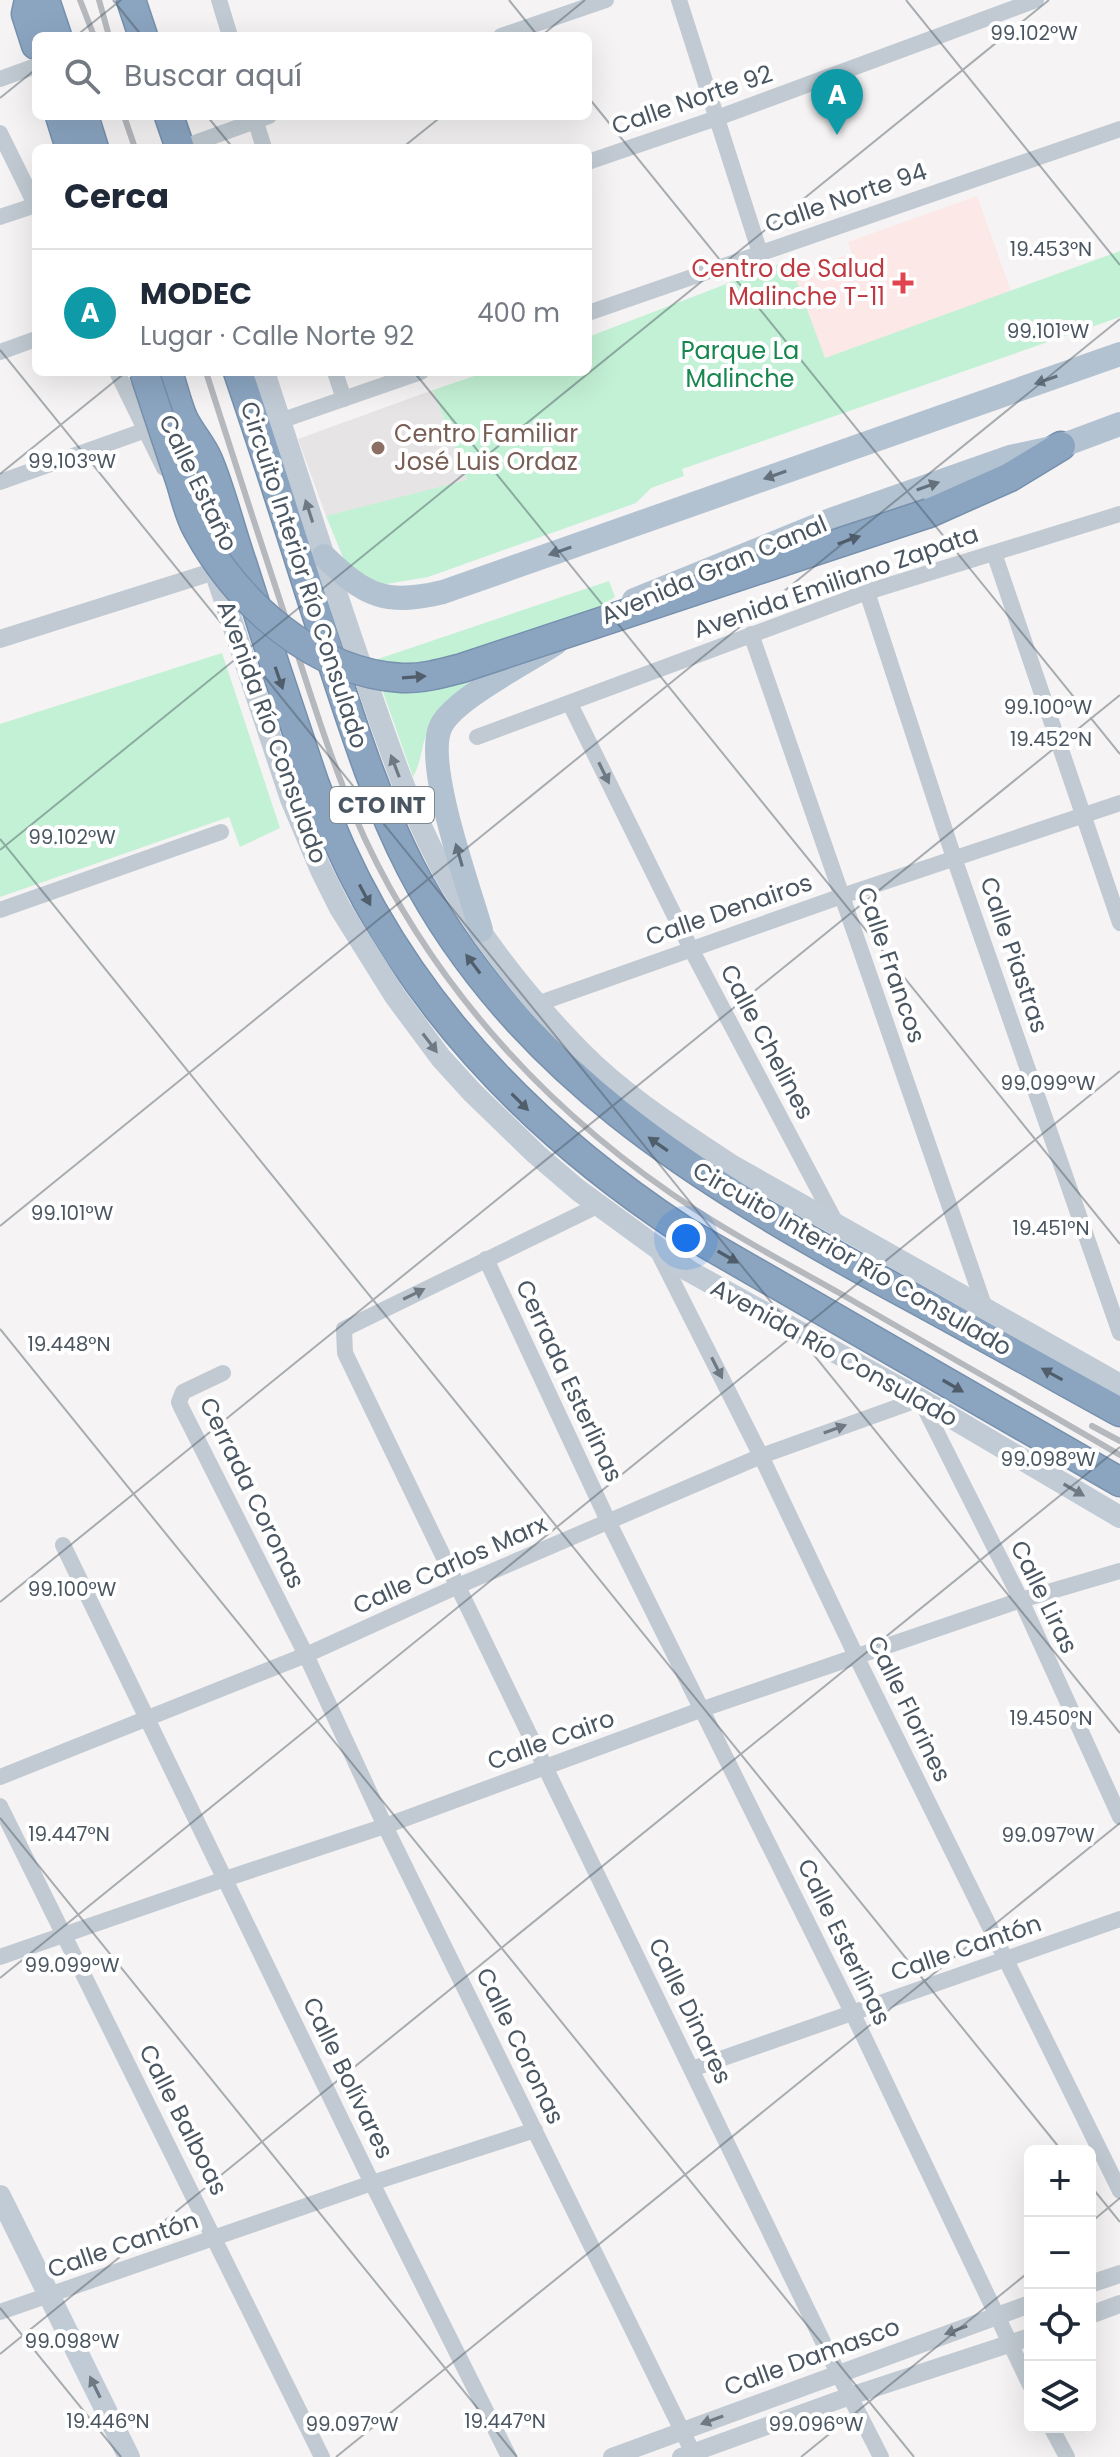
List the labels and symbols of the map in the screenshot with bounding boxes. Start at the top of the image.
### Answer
text: 99.102°W [990,19,1078,47]
street label: Calle Norte 92 [607,57,777,142]
pin: A [811,69,863,135]
street label: Calle Norte 94 [760,154,931,241]
text: 19.453°N [1010,235,1092,263]
place label: Centro de Salud Malinche T-11 [691,252,885,313]
marker: Centro de Salud Malinche T-11 [892,272,914,294]
text: 99.101°W [1007,317,1090,345]
park label: Parque La Malinche [681,334,799,395]
one-way arrow [1034,374,1058,386]
street label: Circuito Interior Río Consulado [233,397,376,753]
street label: Calle Estaño [151,409,246,557]
place label: Centro Familiar José Luis Ordaz [394,417,578,478]
marker: Centro Familiar José Luis Ordaz [369,439,387,457]
text: 99.103°W [28,447,116,475]
one-way arrow [763,470,787,482]
one-way arrow [916,479,940,492]
one-way arrow [303,498,315,522]
street label: Avenida Gran Canal [596,507,832,632]
street label: Avenida Emiliano Zapata [689,517,983,646]
one-way arrow [837,533,861,546]
one-way arrow [548,545,572,558]
street label: Avenida Río Consulado [209,596,335,868]
one-way arrow [273,666,286,690]
one-way arrow [402,670,427,683]
text: 99.100°W [1004,693,1093,721]
text: 19.452°N [1010,725,1092,753]
one-way arrow [388,753,401,777]
one-way arrow [597,762,611,785]
road number: CTO INT [330,787,434,823]
text: 99.102°W [28,823,116,851]
one-way arrow [452,842,465,866]
street label: Calle Denairos [641,866,816,953]
street label: Calle Piastras [972,872,1057,1037]
street label: Calle Francos [849,882,934,1047]
one-way arrow [358,883,372,906]
one-way arrow [465,954,481,975]
street label: Calle Chelines [713,958,822,1125]
one-way arrow [422,1032,438,1054]
text: 99.099°W [1001,1069,1096,1097]
one-way arrow [510,1092,529,1111]
one-way arrow [648,1137,669,1152]
street label: Circuito Interior Río Consulado [687,1153,1018,1364]
text: 99.101°W [31,1199,114,1227]
text: 19.451°N [1013,1214,1090,1242]
your location [666,1218,706,1258]
one-way arrow [717,1250,739,1264]
street label: Avenida Río Consulado [705,1271,964,1434]
street label: Cerrada Esterlinas [508,1274,631,1487]
one-way arrow [402,1287,425,1301]
text: 19.448°N [27,1330,111,1358]
one-way arrow [710,1356,723,1379]
one-way arrow [1041,1368,1063,1382]
one-way arrow [942,1379,964,1393]
street label: Cerrada Coronas [192,1392,313,1594]
one-way arrow [823,1423,847,1435]
text: 99.098°W [1001,1445,1096,1473]
one-way arrow [1063,1483,1085,1497]
street label: Calle Carlos Marx [348,1507,552,1622]
street label: Calle Liras [1003,1535,1086,1659]
text: 99.100°W [28,1575,117,1603]
street label: Calle Florines [860,1630,959,1787]
street label: Calle Cairo [483,1701,619,1778]
text: 19.450°N [1009,1704,1093,1732]
text: 19.447°N [28,1820,110,1848]
text: 99.097°W [1001,1821,1095,1849]
street label: Calle Esterlinas [790,1853,899,2030]
street label: Calle Cantón [886,1906,1046,1989]
street label: Calle Dinares [641,1932,740,2089]
text: 99.099°W [25,1951,120,1979]
street label: Calle Coronas [468,1962,573,2129]
street label: Calle Bolívares [295,1992,402,2164]
street label: Calle Balboas [131,2039,236,2201]
street label: Calle Cantón [43,2203,203,2286]
street label: Calle Damasco [720,2309,904,2404]
one-way arrow [944,2324,968,2337]
text: 99.098°W [25,2327,120,2355]
one-way arrow [88,2375,102,2399]
text: 19.446°N [66,2407,150,2435]
text: 19.447°N [464,2407,546,2435]
text: 99.097°W [305,2410,399,2438]
text: 99.096°W [769,2410,864,2438]
one-way arrow [700,2414,724,2427]

